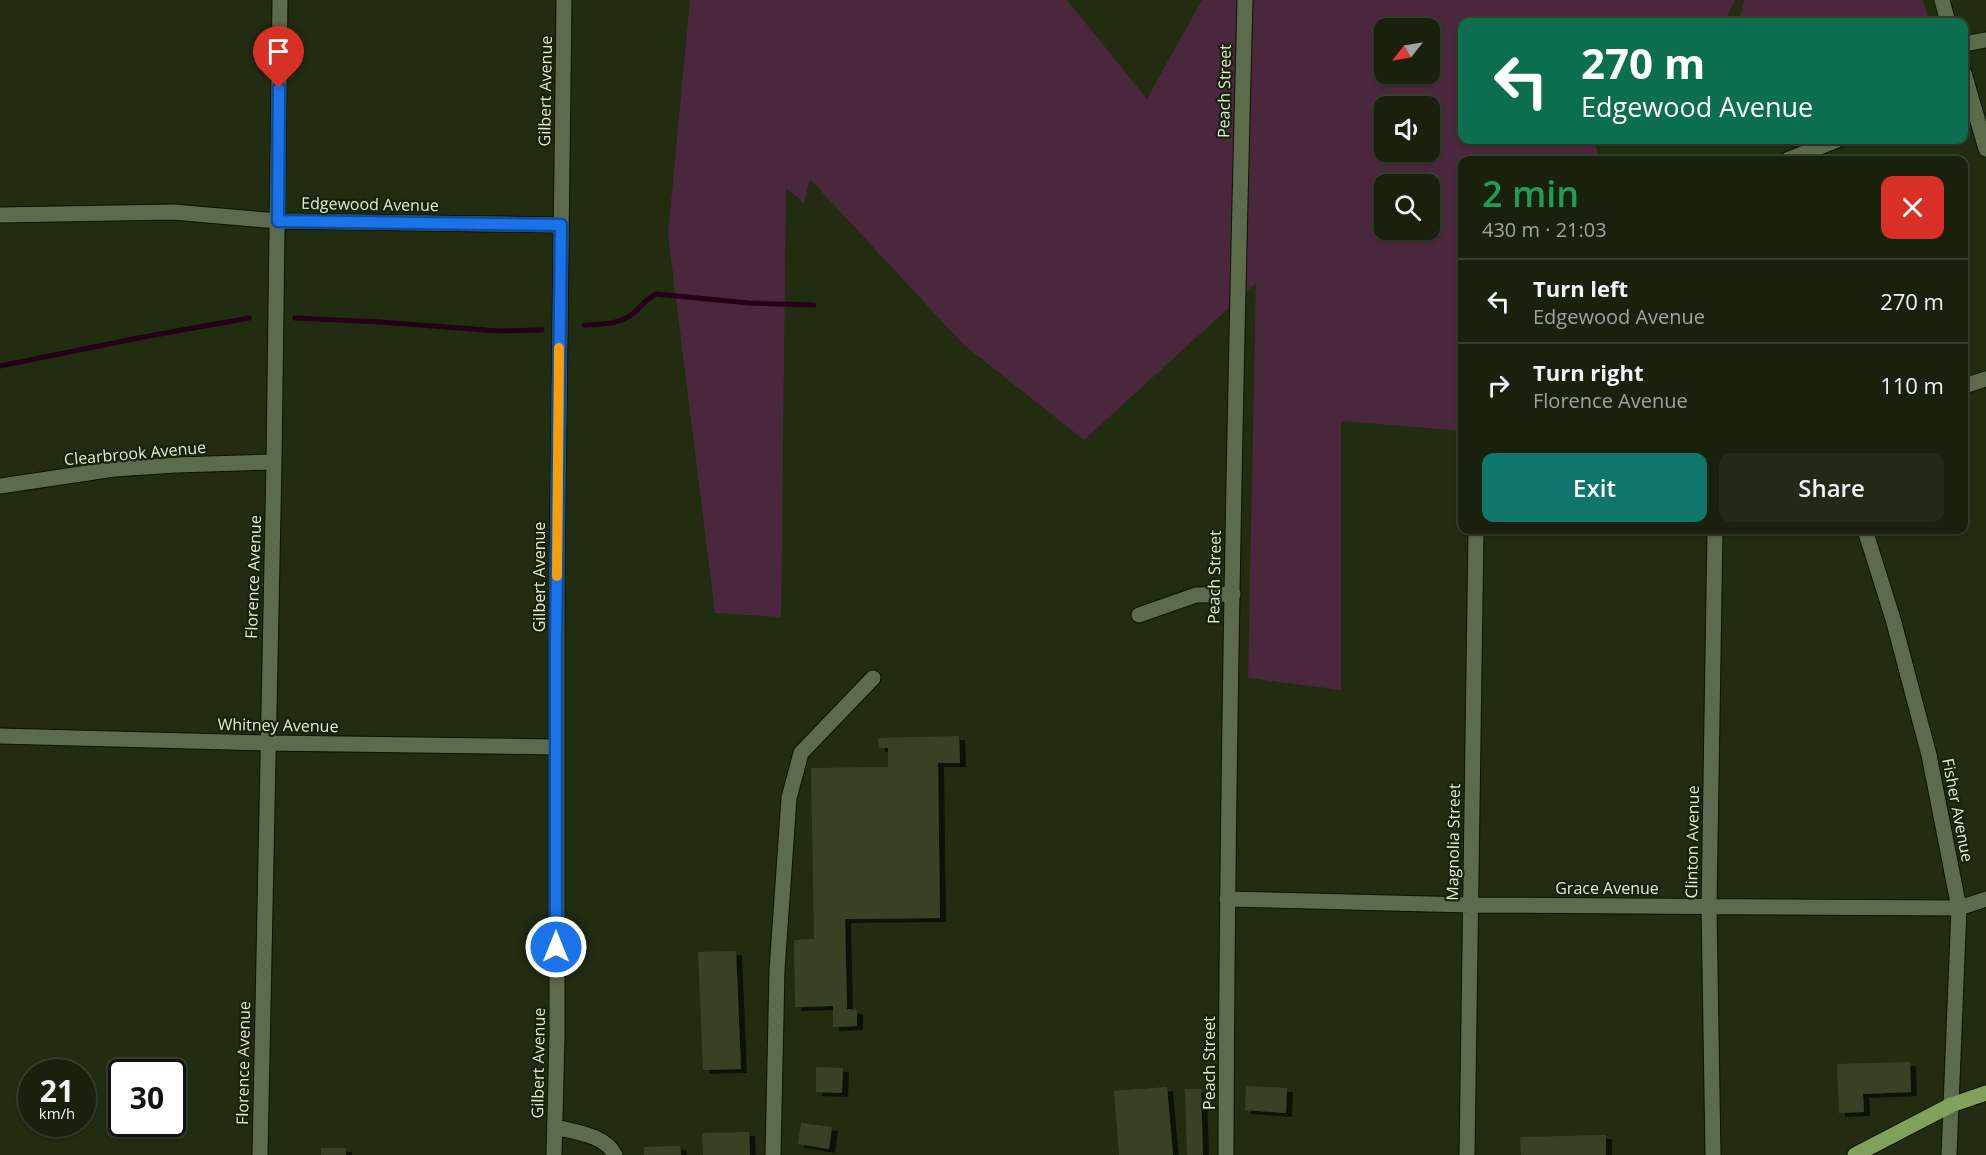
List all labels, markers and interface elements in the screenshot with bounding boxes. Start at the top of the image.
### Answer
north arrow [1374,18,1440,84]
map controls [1374,18,1440,240]
pin [253,26,304,88]
text: 270 m [1581,34,1705,91]
icon: arrive [262,35,295,68]
street label: Gilbert Avenue [533,36,557,146]
icon: left [1482,42,1560,120]
street label: Peach Street [1212,44,1236,138]
text: Edgewood Avenue [1581,88,1813,125]
button: sound [1374,96,1440,162]
text: 2 min [1482,169,1579,218]
button: search [1374,174,1440,240]
button: close [1881,176,1944,239]
street label: Edgewood Avenue [301,192,439,216]
text: 430 m · 21:03 [1482,216,1607,243]
text: Turn left [1533,273,1628,303]
icon: left [1482,285,1515,318]
text: 270 m [1880,286,1944,316]
text: Edgewood Avenue [1533,303,1705,330]
text: Turn right [1533,357,1644,387]
icon: right [1482,369,1515,402]
text: 110 m [1880,370,1944,400]
text: Florence Avenue [1533,387,1688,414]
street label: Clearbrook Avenue [63,436,207,470]
button: Exit [1482,453,1707,522]
button: Share [1719,453,1944,522]
street label: Florence Avenue [240,515,266,639]
street label: Gilbert Avenue [528,522,550,632]
street label: Peach Street [1202,530,1226,624]
street label: Whitney Avenue [217,713,339,737]
street label: Fisher Avenue [1937,756,1979,864]
street label: Magnolia Street [1441,783,1465,901]
street label: Clinton Avenue [1680,785,1704,899]
street label: Grace Avenue [1555,877,1659,899]
position arrow [524,915,588,979]
street label: Florence Avenue [231,1001,255,1125]
street label: Gilbert Avenue [526,1008,550,1118]
street label: Peach Street [1198,1016,1220,1110]
speed limit sign: 30 [108,1059,186,1137]
text: 21 [40,1070,74,1111]
text: km/h [39,1103,75,1123]

